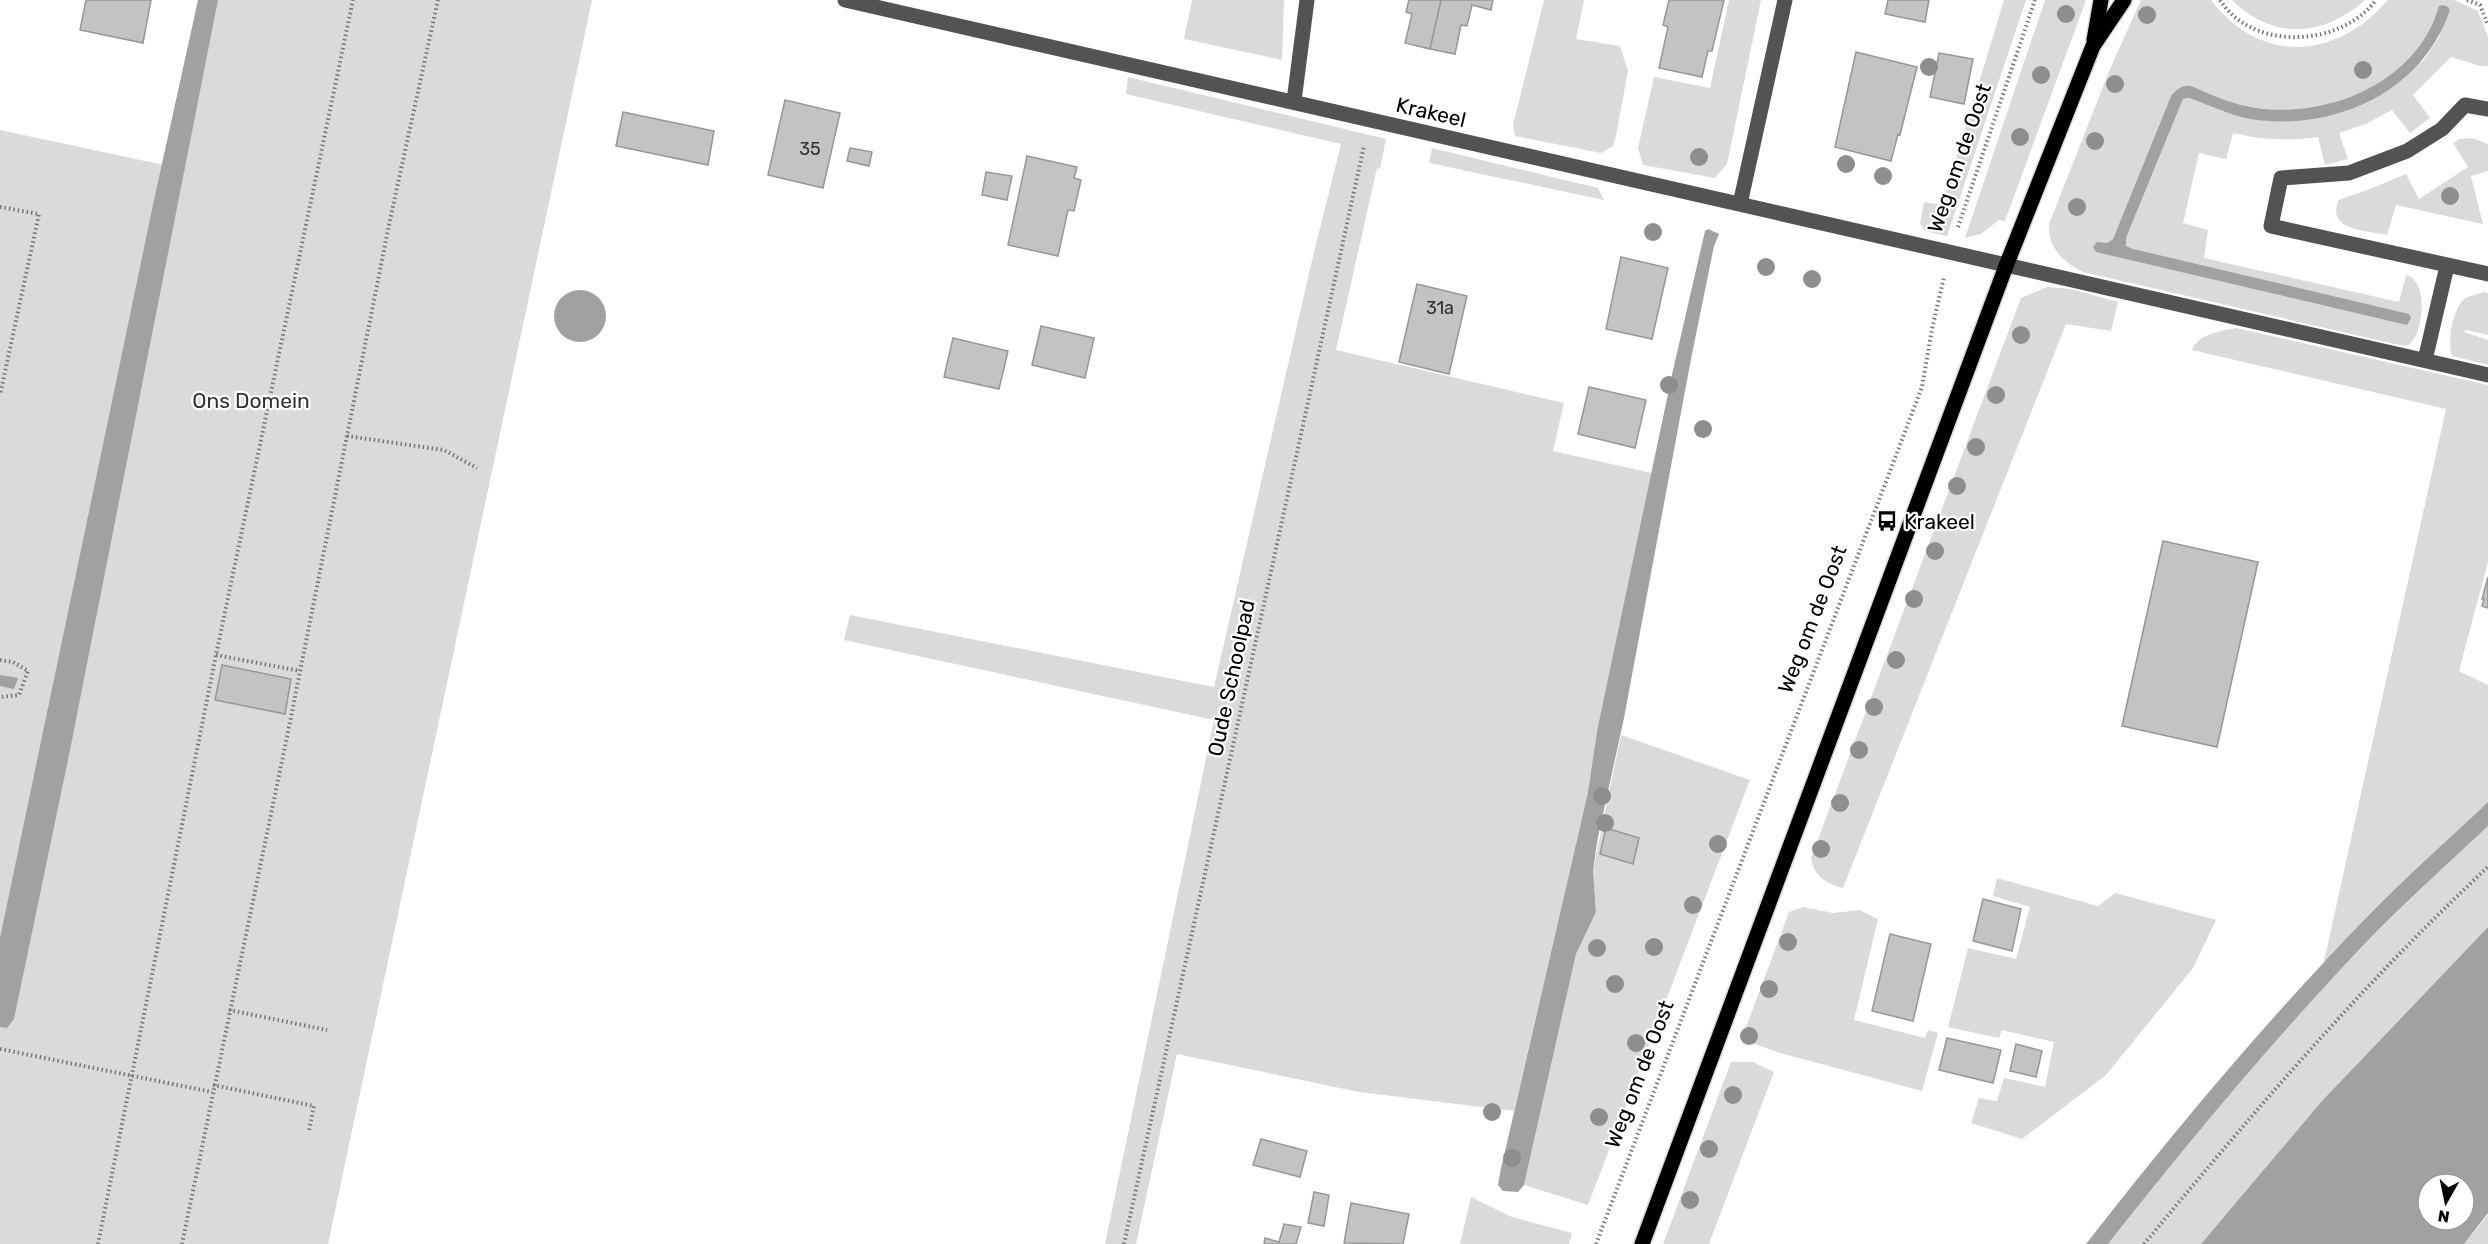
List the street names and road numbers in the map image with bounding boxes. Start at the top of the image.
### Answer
street label: Weg om de Oost [1922,80,1996,236]
street label: Krakeel [1394,92,1468,132]
street label: Weg om de Oost [1772,542,1852,696]
street label: Oude Schoolpad [1202,597,1260,759]
street label: Weg om de Oost [1599,997,1679,1151]

